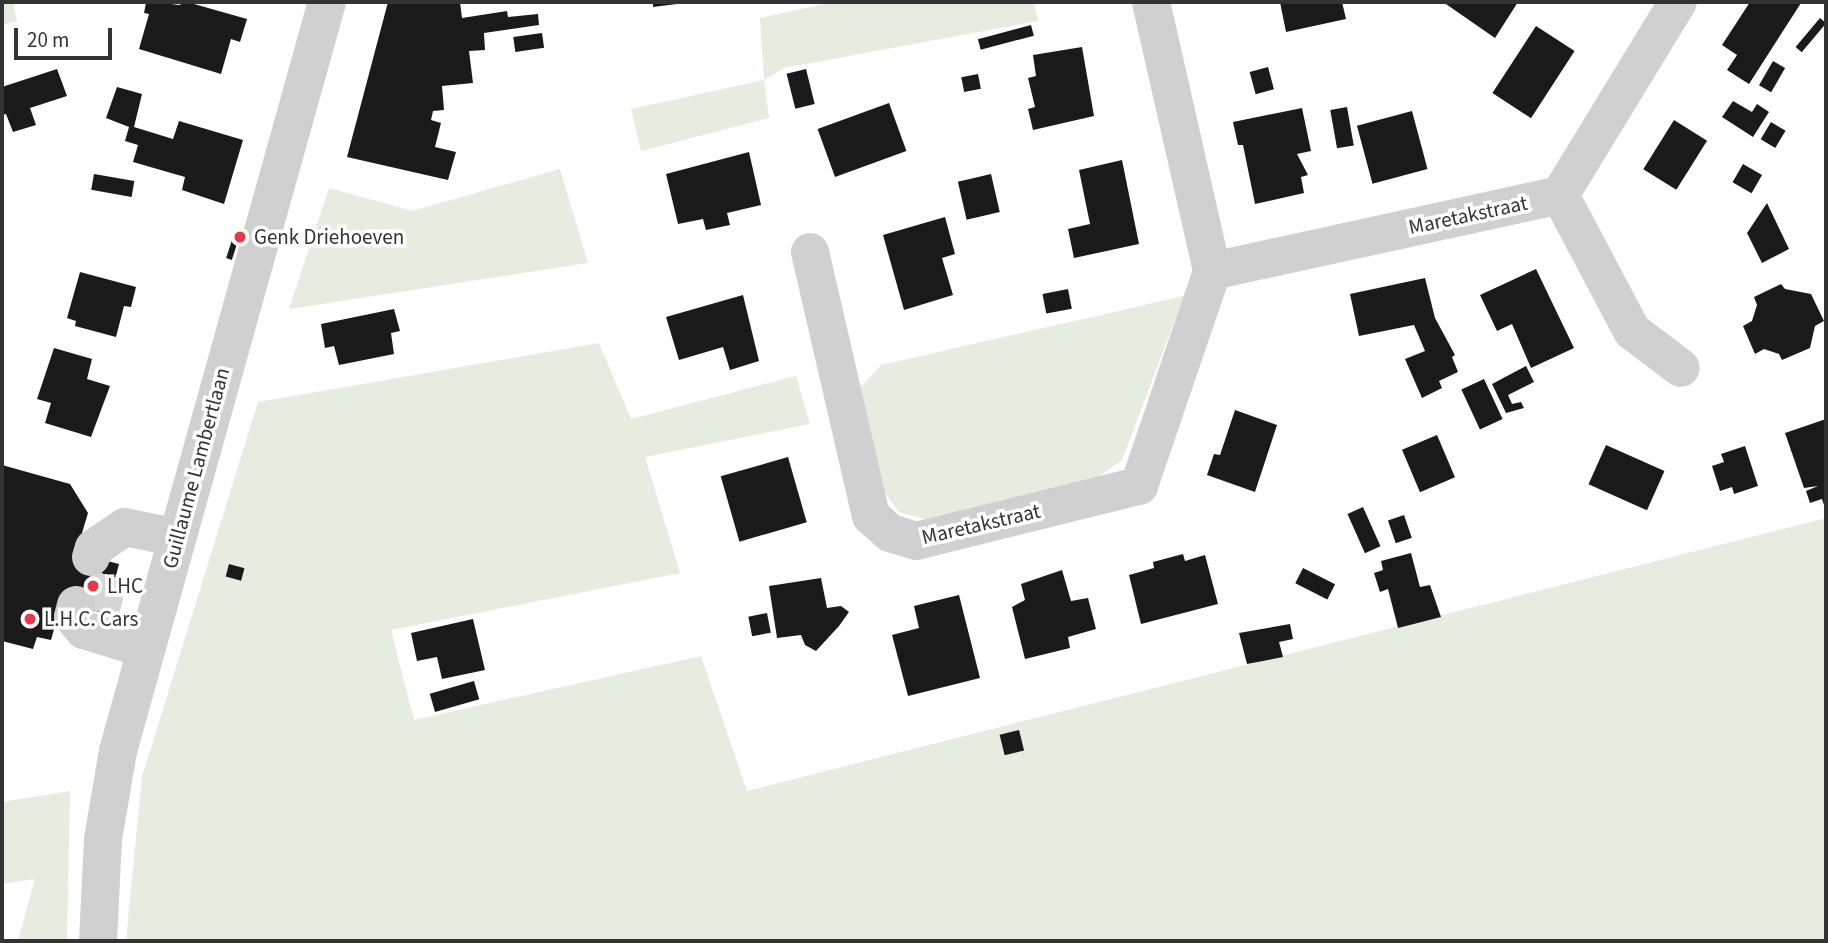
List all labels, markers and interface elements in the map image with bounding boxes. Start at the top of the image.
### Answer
scale bar [18,14,116,58]
text: 20 m [27,25,69,55]
street label: Maretakstraat [1406,190,1530,240]
place label: Genk Driehoeven [254,224,404,250]
marker: Genk Driehoeven [232,229,248,245]
street label: Guillaume Lambertlaan [157,365,235,571]
street label: Maretakstraat [919,498,1043,550]
place label: LHC [107,573,143,599]
marker: LHC [85,578,101,594]
place label: L.H.C. Cars [44,606,138,632]
marker: L.H.C. Cars [22,611,38,627]

